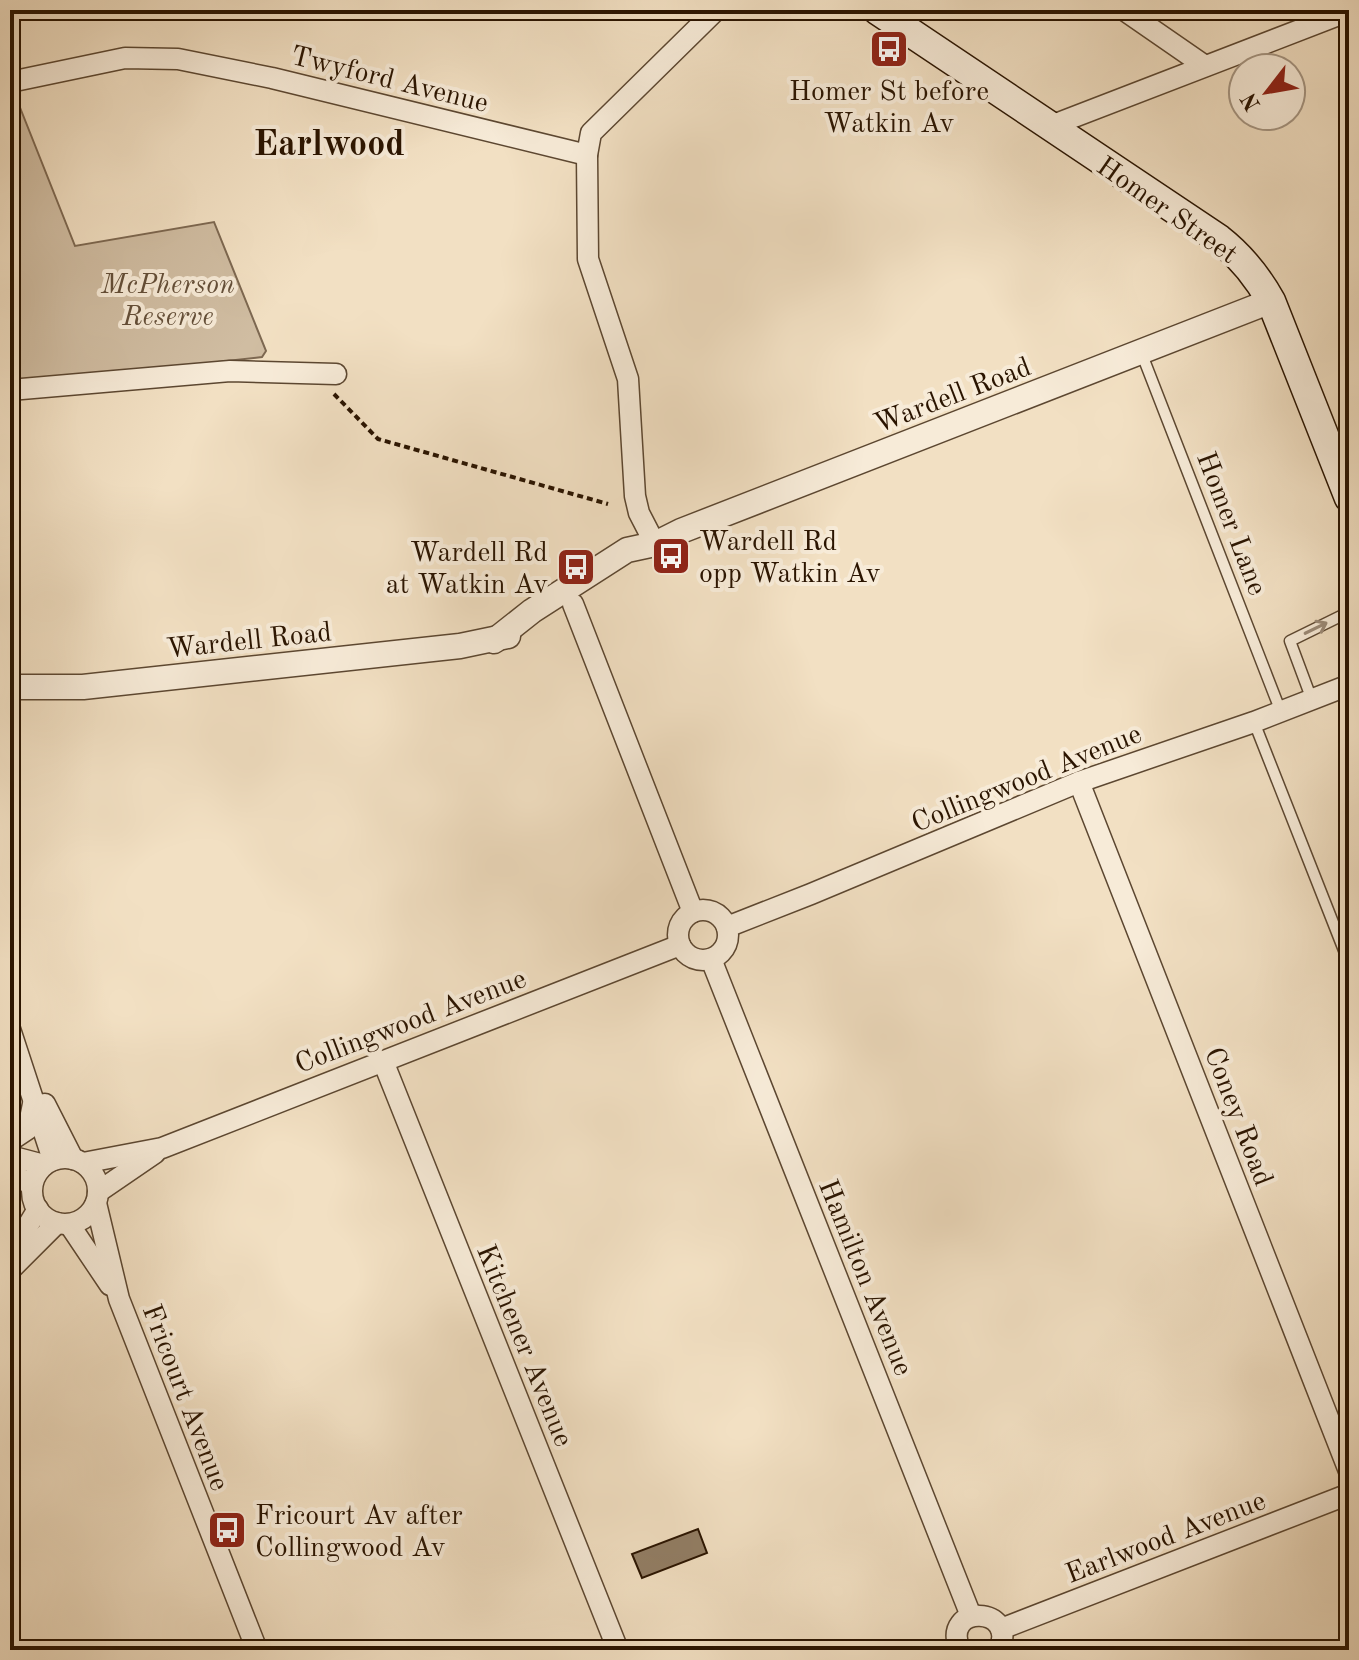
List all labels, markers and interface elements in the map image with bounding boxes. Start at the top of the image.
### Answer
bus stop icon: Homer St before Watkin Av [868,28,910,70]
street label: Twyford Avenue [288,43,491,119]
north arrow [1227,52,1307,132]
place label: Homer St before Watkin Av [789,79,989,139]
text: N [1238,88,1265,114]
district label: Earlwood [253,128,405,164]
street label: Homer Street [1091,153,1242,270]
park label: McPherson Reserve [100,272,235,332]
street label: Wardell Road [871,354,1035,440]
street label: Homer Lane [1190,449,1270,600]
place label: Wardell Rd opp Watkin Av [699,529,881,589]
bus stop icon: Wardell Rd opp Watkin Av [650,535,692,577]
place label: Wardell Rd at Watkin Av [386,540,548,600]
bus stop icon: Wardell Rd at Watkin Av [555,546,597,588]
street label: Wardell Road [165,619,333,665]
one-way arrow [1304,620,1328,635]
street label: Collingwood Avenue [908,721,1146,839]
street label: Collingwood Avenue [292,966,531,1080]
street label: Coney Road [1198,1044,1276,1190]
street label: Hamilton Avenue [812,1176,916,1380]
street label: Kitchener Avenue [470,1241,576,1451]
street label: Fricourt Avenue [136,1301,233,1495]
street label: Earlwood Avenue [1062,1488,1270,1590]
place label: Fricourt Av after Collingwood Av [255,1503,463,1563]
bus stop icon: Fricourt Av after Collingwood Av [206,1509,248,1551]

